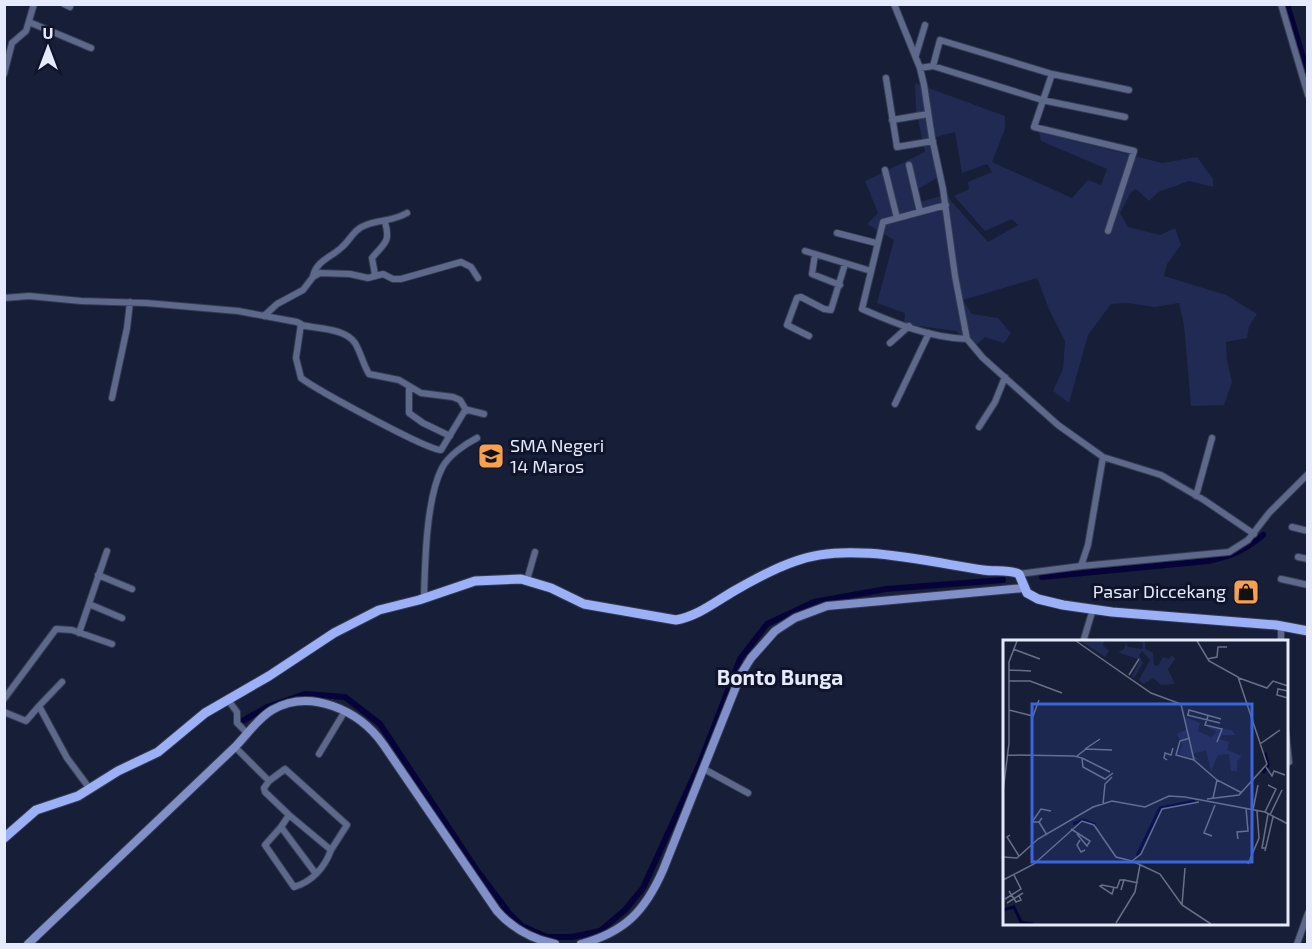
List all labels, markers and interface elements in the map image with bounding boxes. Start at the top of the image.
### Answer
north arrow [18,18,78,78]
text: U [43,23,53,42]
place label: SMA Negeri 14 Maros [510,434,604,477]
school or university icon: SMA Negeri 14 Maros [476,441,506,471]
shop icon: Pasar Diccekang [1231,577,1261,607]
place label: Pasar Diccekang [1093,580,1226,602]
inset map [1003,640,1288,925]
district label: Bonto Bunga [717,664,843,689]

